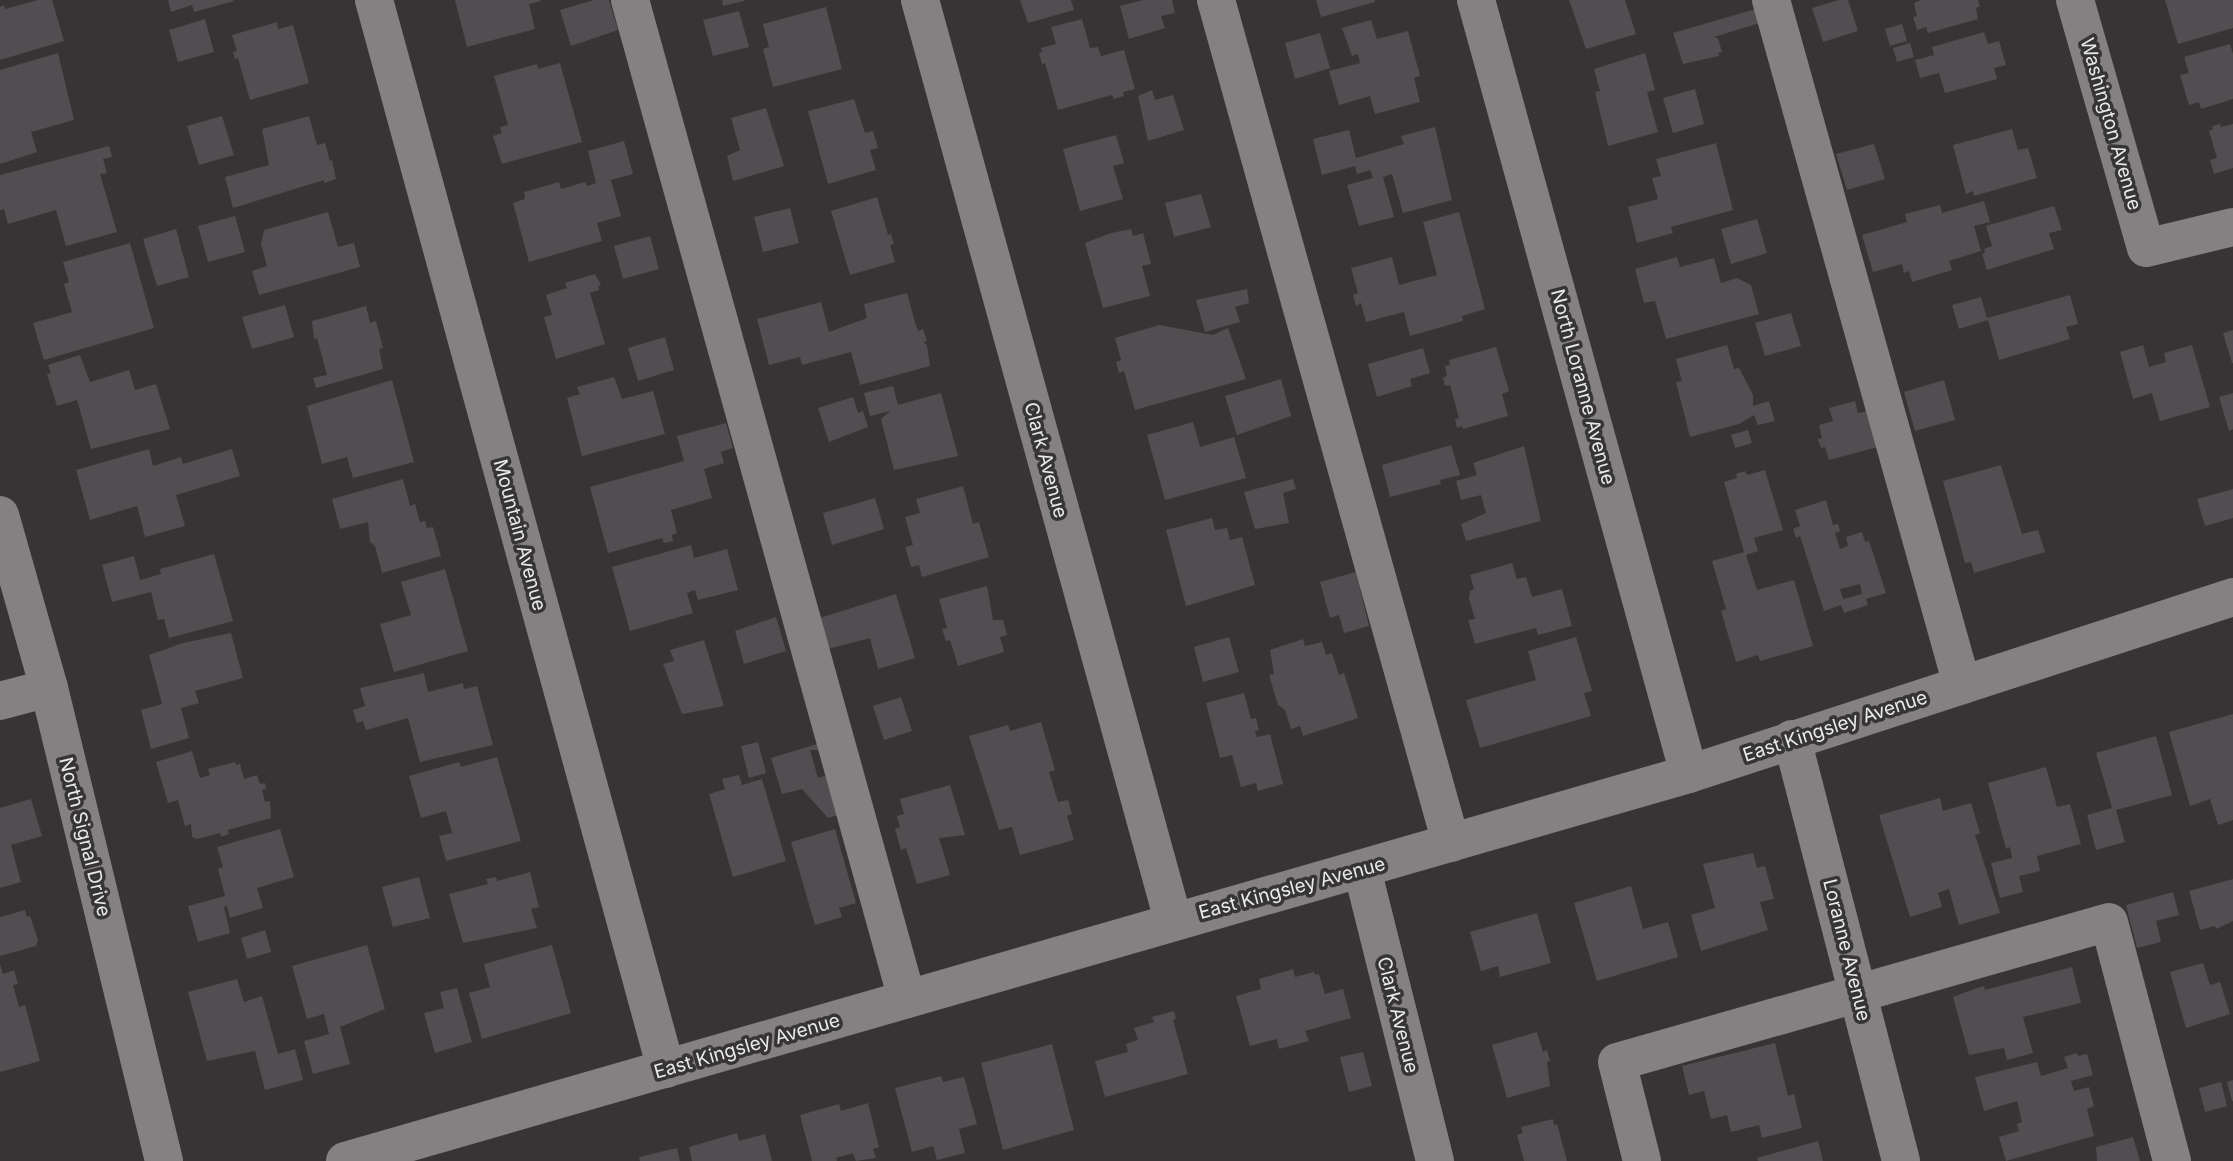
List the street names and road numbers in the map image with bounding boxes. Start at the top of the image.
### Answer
street label: Washington Avenue [2075,35,2147,213]
street label: North Loranne Avenue [1546,287,1620,487]
street label: Clark Avenue [1019,399,1073,521]
street label: Mountain Avenue [489,457,551,613]
street label: East Kingsley Avenue [1740,685,1930,767]
street label: North Signal Drive [54,755,116,919]
street label: East Kingsley Avenue [1196,852,1388,924]
street label: Loranne Avenue [1818,877,1876,1023]
street label: Clark Avenue [1372,954,1424,1076]
street label: East Kingsley Avenue [651,1008,843,1084]

